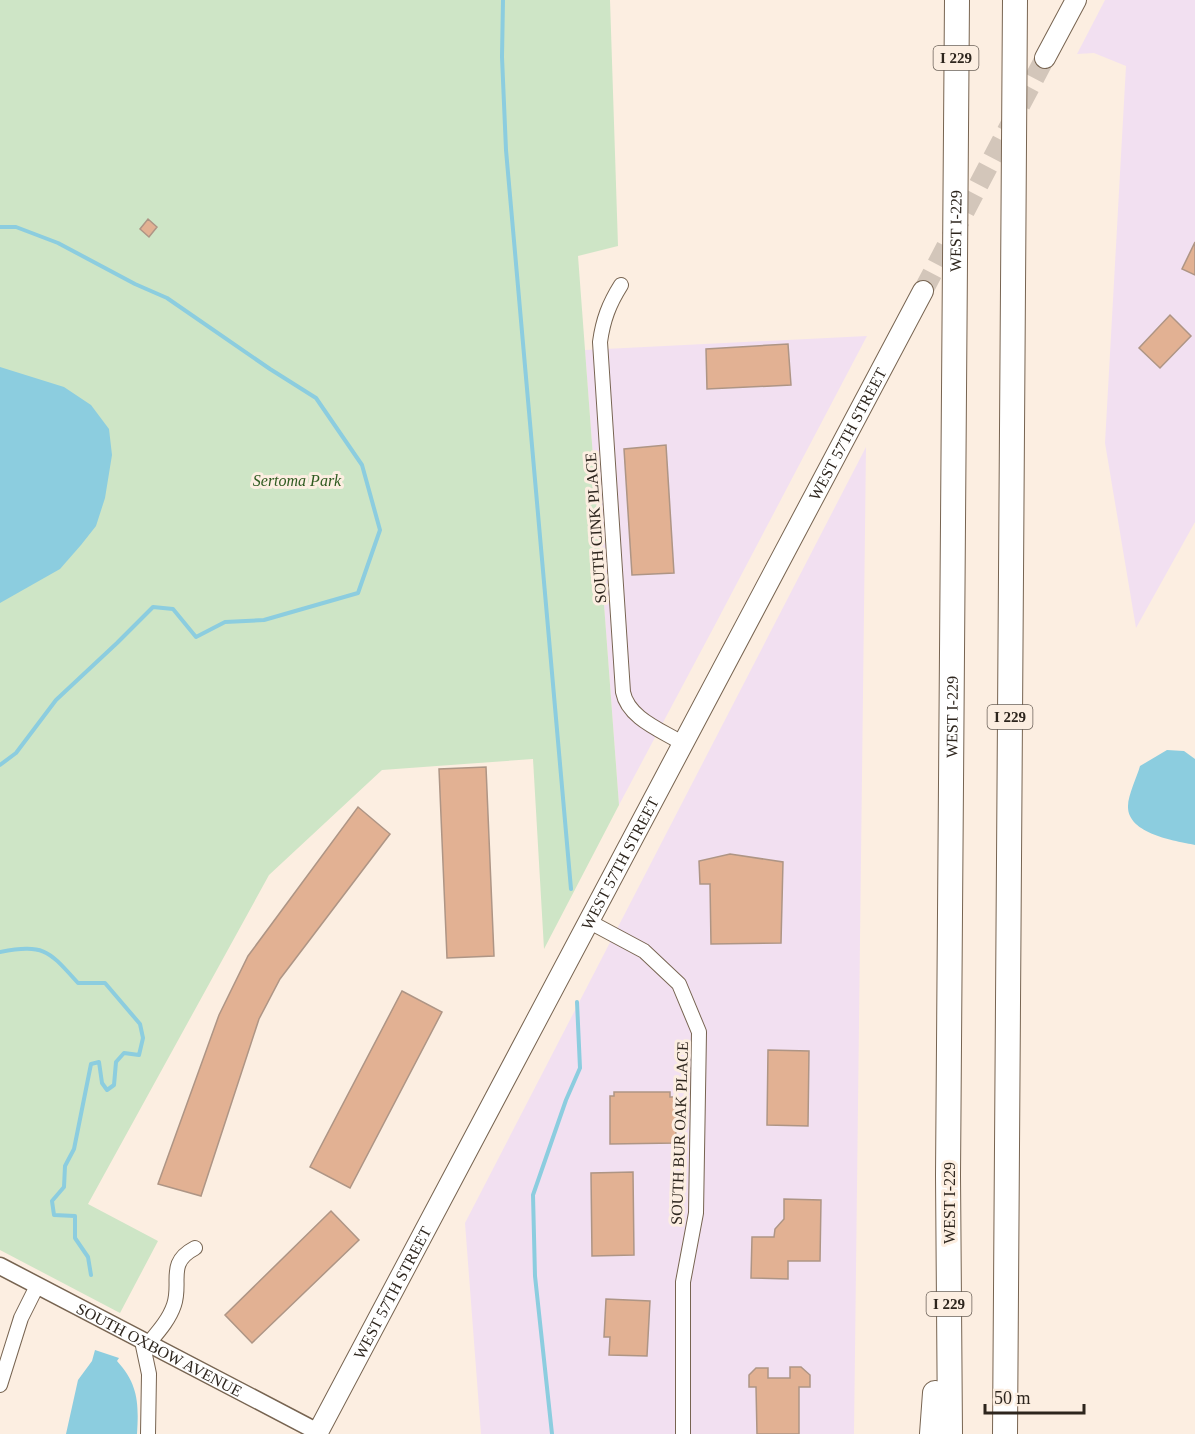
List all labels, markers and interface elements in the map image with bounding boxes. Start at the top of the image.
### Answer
road number: I 229 [934,46,978,70]
street label: WEST I-229 [947,190,965,272]
street label: WEST 57TH STREET [806,365,890,503]
street label: SOUTH CINK PLACE [582,452,609,604]
park label: Sertoma Park [253,472,342,489]
street label: WEST I-229 [943,676,961,758]
road number: I 229 [988,705,1032,729]
street label: WEST 57TH STREET [578,794,662,933]
street label: SOUTH BUR OAK PLACE [668,1041,691,1225]
street label: WEST I-229 [941,1162,958,1244]
street label: WEST 57TH STREET [350,1224,435,1362]
road number: I 229 [926,1292,972,1316]
street label: SOUTH OXBOW AVENUE [74,1300,245,1400]
scale bar [985,1377,1084,1415]
text: 50 m [994,1388,1031,1408]

